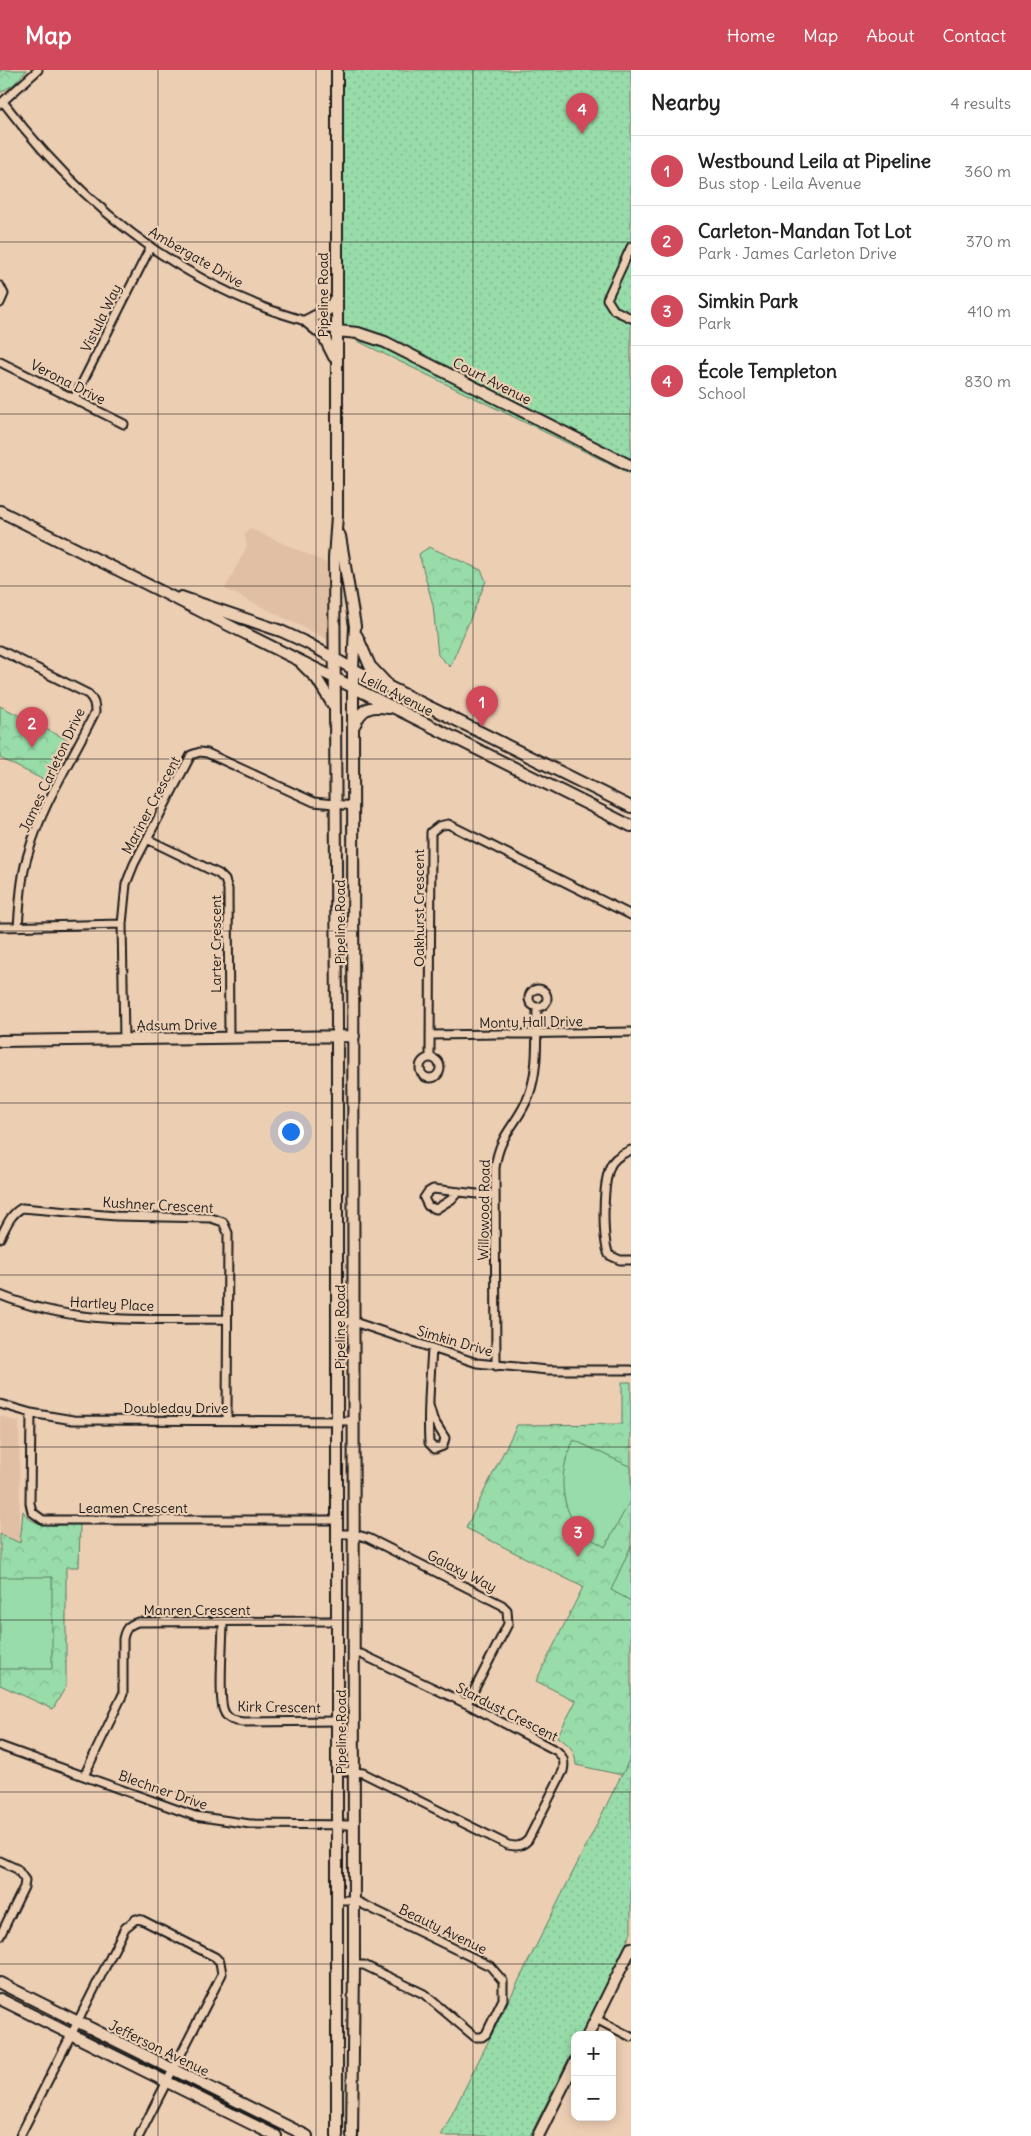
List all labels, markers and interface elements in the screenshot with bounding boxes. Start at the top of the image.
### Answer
text: Map [25,20,72,50]
text: Home [727,24,775,47]
text: Map [803,24,838,47]
text: About [866,24,914,47]
text: Contact [942,24,1006,47]
text: Nearby [651,89,721,116]
pin: 4 [566,93,598,134]
text: 4 results [950,93,1011,113]
text: Westbound Leila at Pipeline [698,149,931,173]
text: 1 [664,161,670,181]
text: 360 m [964,161,1011,181]
text: Bus stop · Leila Avenue [698,173,861,193]
text: Carleton-Mandan Tot Lot [698,219,911,243]
street label: Ambergate Drive [145,223,247,291]
text: 2 [663,231,671,251]
text: 370 m [966,231,1011,251]
text: Park · James Carleton Drive [698,243,897,263]
street label: Pipeline Road [314,252,332,338]
street label: Vistula Way [77,281,125,355]
text: Simkin Park [698,289,798,313]
text: 3 [662,301,672,321]
text: 410 m [967,301,1011,321]
text: Park [698,313,731,333]
street label: Court Avenue [450,354,534,408]
street label: Verona Drive [27,355,109,409]
text: École Templeton [698,359,837,383]
text: 4 [662,371,672,391]
text: 830 m [964,371,1011,391]
text: School [698,383,746,403]
street label: Leila Avenue [358,668,436,720]
pin: 1 [466,686,498,727]
street label: James Carleton Drive [15,705,89,835]
pin: 2 [16,707,48,748]
street label: Mariner Crescent [118,753,184,857]
street label: Oakhurst Crescent [410,849,428,967]
street label: Pipeline Road [331,879,349,965]
street label: Larter Crescent [207,895,225,993]
street label: Monty Hall Drive [479,1012,583,1032]
street label: Adsum Drive [137,1015,217,1035]
your location [278,1119,304,1145]
street label: Willowood Road [474,1159,494,1261]
street label: Kushner Crescent [102,1193,214,1217]
street label: Pipeline Road [331,1284,349,1370]
street label: Hartley Place [69,1293,155,1315]
street label: Simkin Drive [415,1322,495,1360]
street label: Doubleday Drive [124,1399,228,1417]
street label: Leamen Crescent [78,1499,188,1517]
pin: 3 [562,1516,594,1557]
street label: Galaxy Way [424,1546,500,1596]
street label: Manren Crescent [143,1601,251,1619]
street label: Stardust Crescent [453,1679,561,1746]
street label: Pipeline Road [332,1689,350,1775]
street label: Kirk Crescent [237,1697,321,1717]
street label: Blechner Drive [116,1766,210,1814]
street label: Beauty Avenue [396,1900,490,1958]
street label: Jefferson Avenue [106,2016,212,2080]
map controls [571,2031,616,2121]
button: + [571,2031,616,2076]
button: − [571,2076,616,2121]

